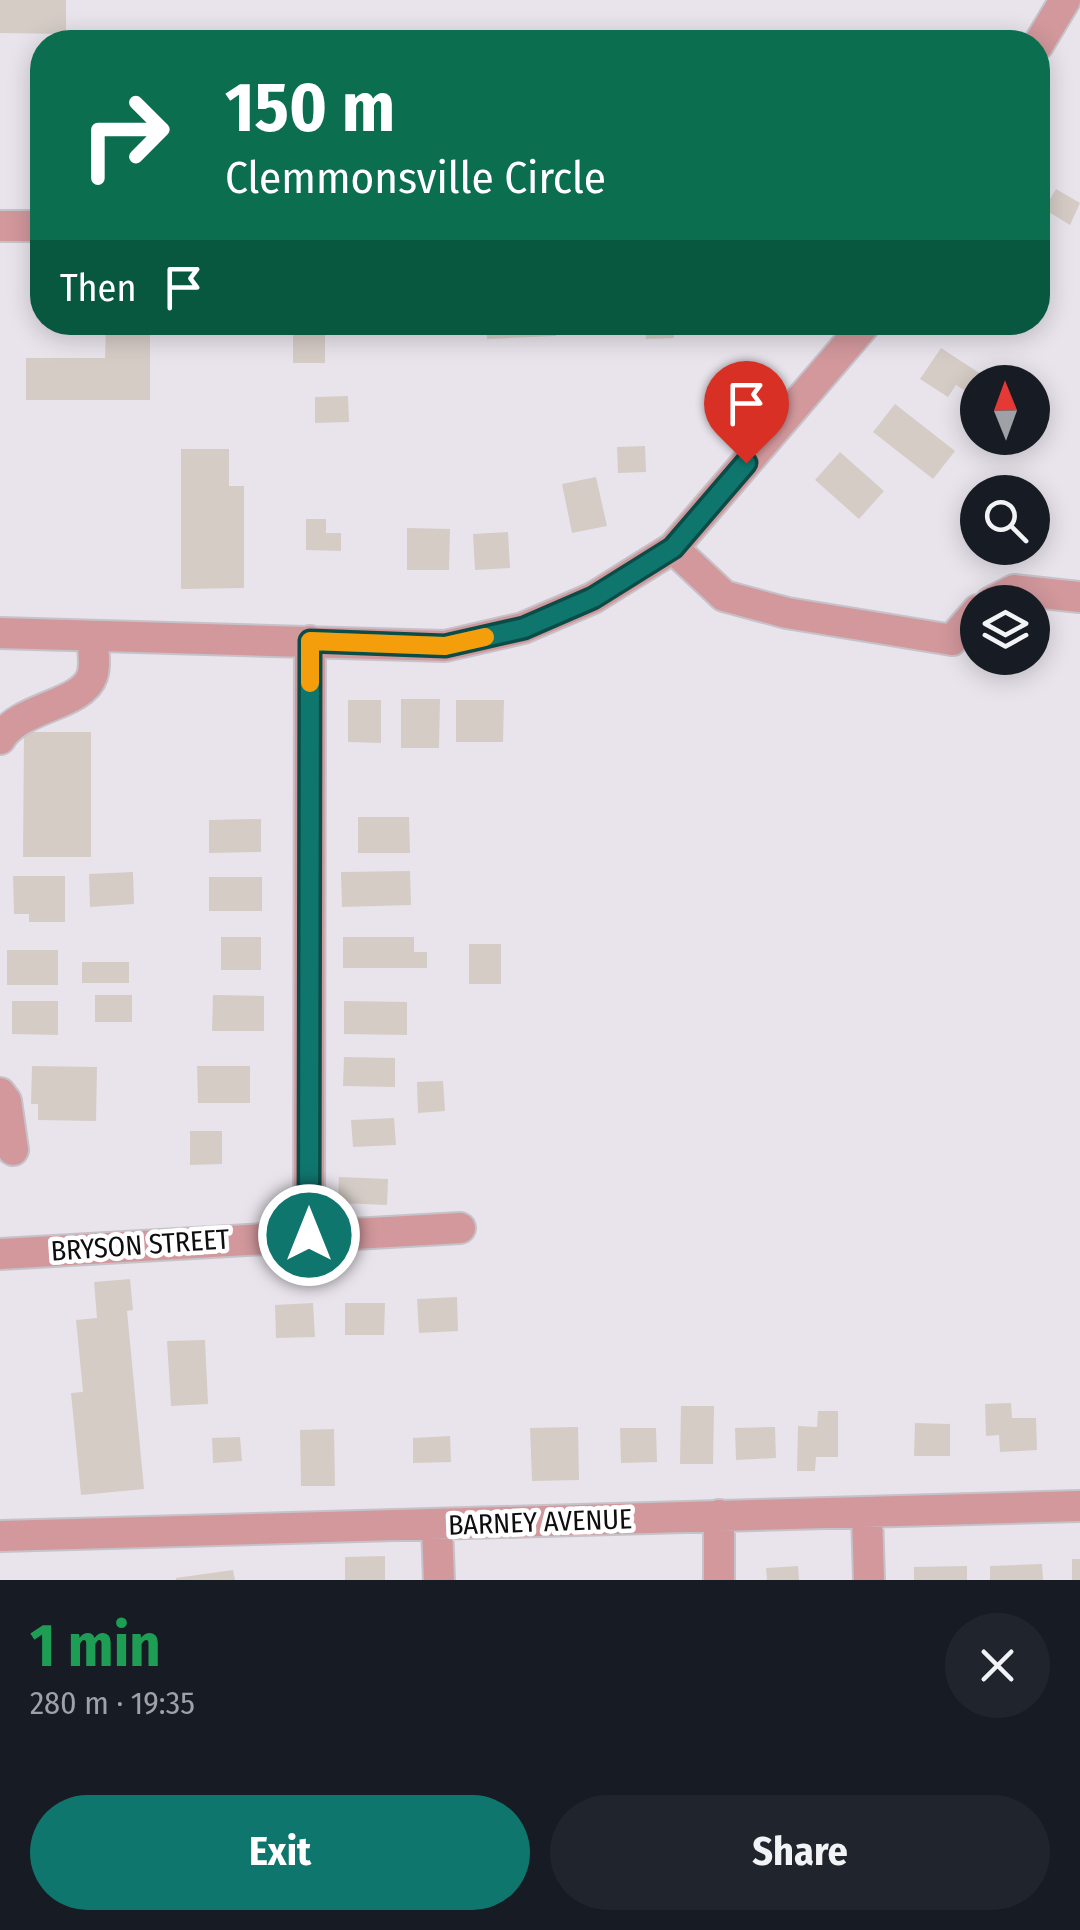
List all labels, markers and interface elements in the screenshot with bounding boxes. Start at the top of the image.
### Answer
text: 150 m [225,66,395,150]
icon: right [60,70,190,200]
text: Clemmonsville Circle [225,151,606,205]
icon: arrive [156,260,211,315]
text: Then [60,265,136,311]
pin [704,361,789,464]
north arrow [960,365,1050,455]
map controls [960,365,1050,675]
icon: arrive [719,376,774,431]
button: search [960,475,1050,565]
button: layers [960,585,1050,675]
position arrow [257,1183,361,1287]
street label: BRYSON STREET [50,1222,230,1268]
street label: BARNEY AVENUE [447,1502,633,1542]
text: 1 min [30,1610,161,1682]
button: close [945,1613,1050,1718]
text: 280 m · 19:35 [30,1684,195,1722]
button: Exit [30,1795,530,1910]
button: Share [550,1795,1050,1910]

